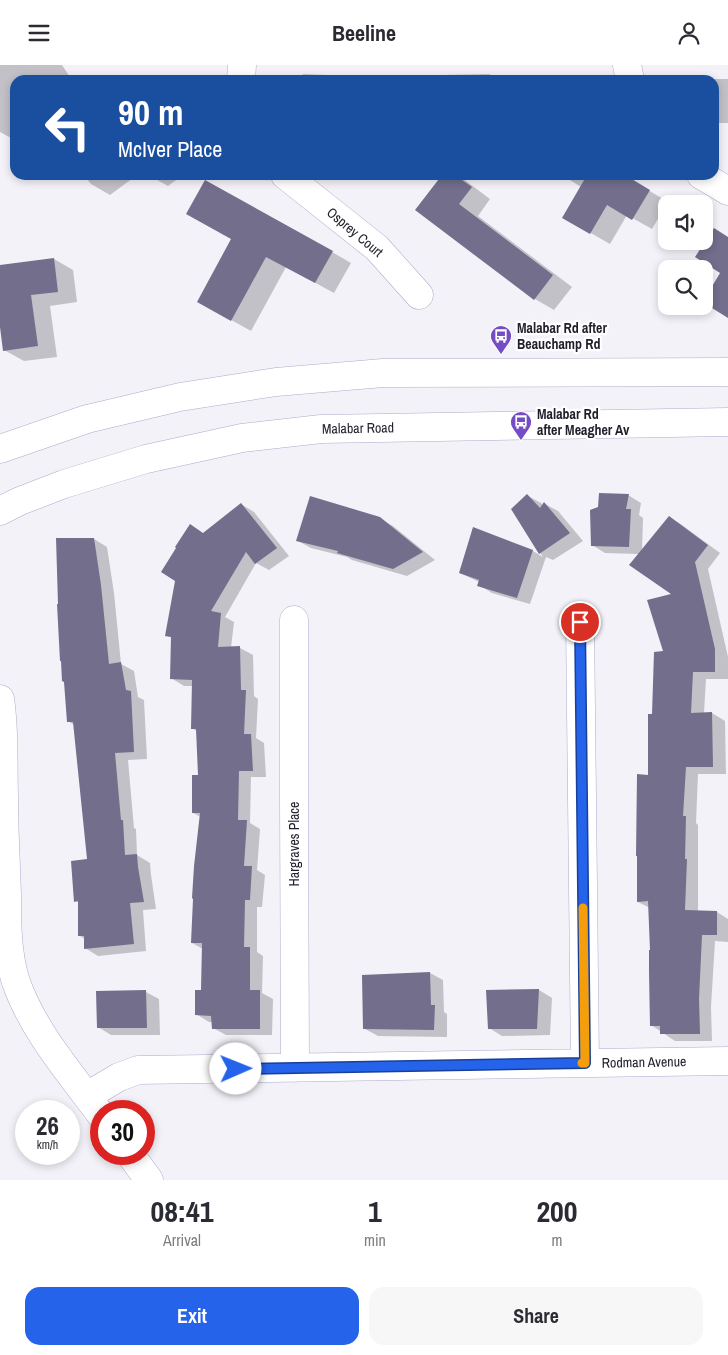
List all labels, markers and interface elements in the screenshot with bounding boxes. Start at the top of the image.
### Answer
text: Beeline [332,18,396,48]
icon: menu [25,19,53,47]
icon: person [675,19,703,47]
text: 90 m [118,89,183,136]
icon: left [35,95,100,160]
text: McIver Place [118,134,222,164]
map controls [658,195,713,315]
button: sound [658,195,713,250]
street label: Osprey Court [323,203,387,261]
button: search [658,260,713,315]
place label: Malabar Rd after Beauchamp Rd [517,319,607,353]
bus stop icon: Malabar Rd after Beauchamp Rd [489,324,513,355]
place label: Malabar Rd after Meagher Av [537,405,630,439]
bus stop icon: Malabar Rd after Meagher Av [509,410,533,441]
street label: Malabar Road [322,418,394,438]
pin [559,601,601,643]
icon: arrive [566,608,594,636]
street label: Hargraves Place [285,802,303,886]
position arrow [209,1042,261,1094]
street label: Rodman Avenue [602,1052,686,1072]
speed limit sign: 30 [90,1100,155,1165]
text: 26 [36,1109,59,1143]
text: km/h [37,1137,58,1153]
text: 08:41 [151,1191,213,1231]
text: 1 [368,1191,382,1231]
text: 200 [536,1191,577,1231]
text: Arrival [163,1229,201,1251]
text: min [364,1229,386,1251]
text: m [551,1229,562,1251]
button: Exit [25,1287,359,1345]
button: Share [369,1287,703,1345]

